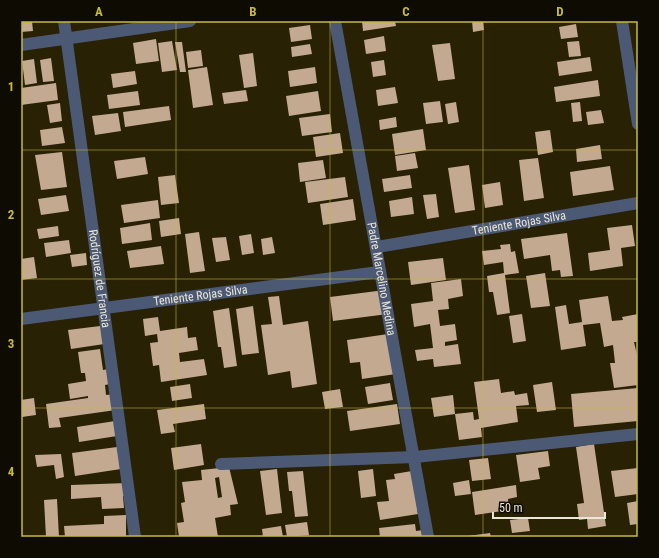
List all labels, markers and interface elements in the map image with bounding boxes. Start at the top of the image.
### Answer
text: A [95,4,103,19]
text: B [249,4,257,19]
text: C [402,4,410,19]
text: D [556,4,564,19]
text: 1 [8,79,14,94]
text: 2 [8,207,15,222]
street label: Teniente Rojas Silva [471,208,567,238]
street label: Padre Marcelino Medina [364,221,399,337]
street label: Rodríguez de Francia [86,228,113,329]
street label: Teniente Rojas Silva [152,282,249,309]
text: 3 [8,336,14,351]
text: 4 [8,464,15,479]
scale bar [493,494,605,520]
text: 50 m [499,501,523,515]

